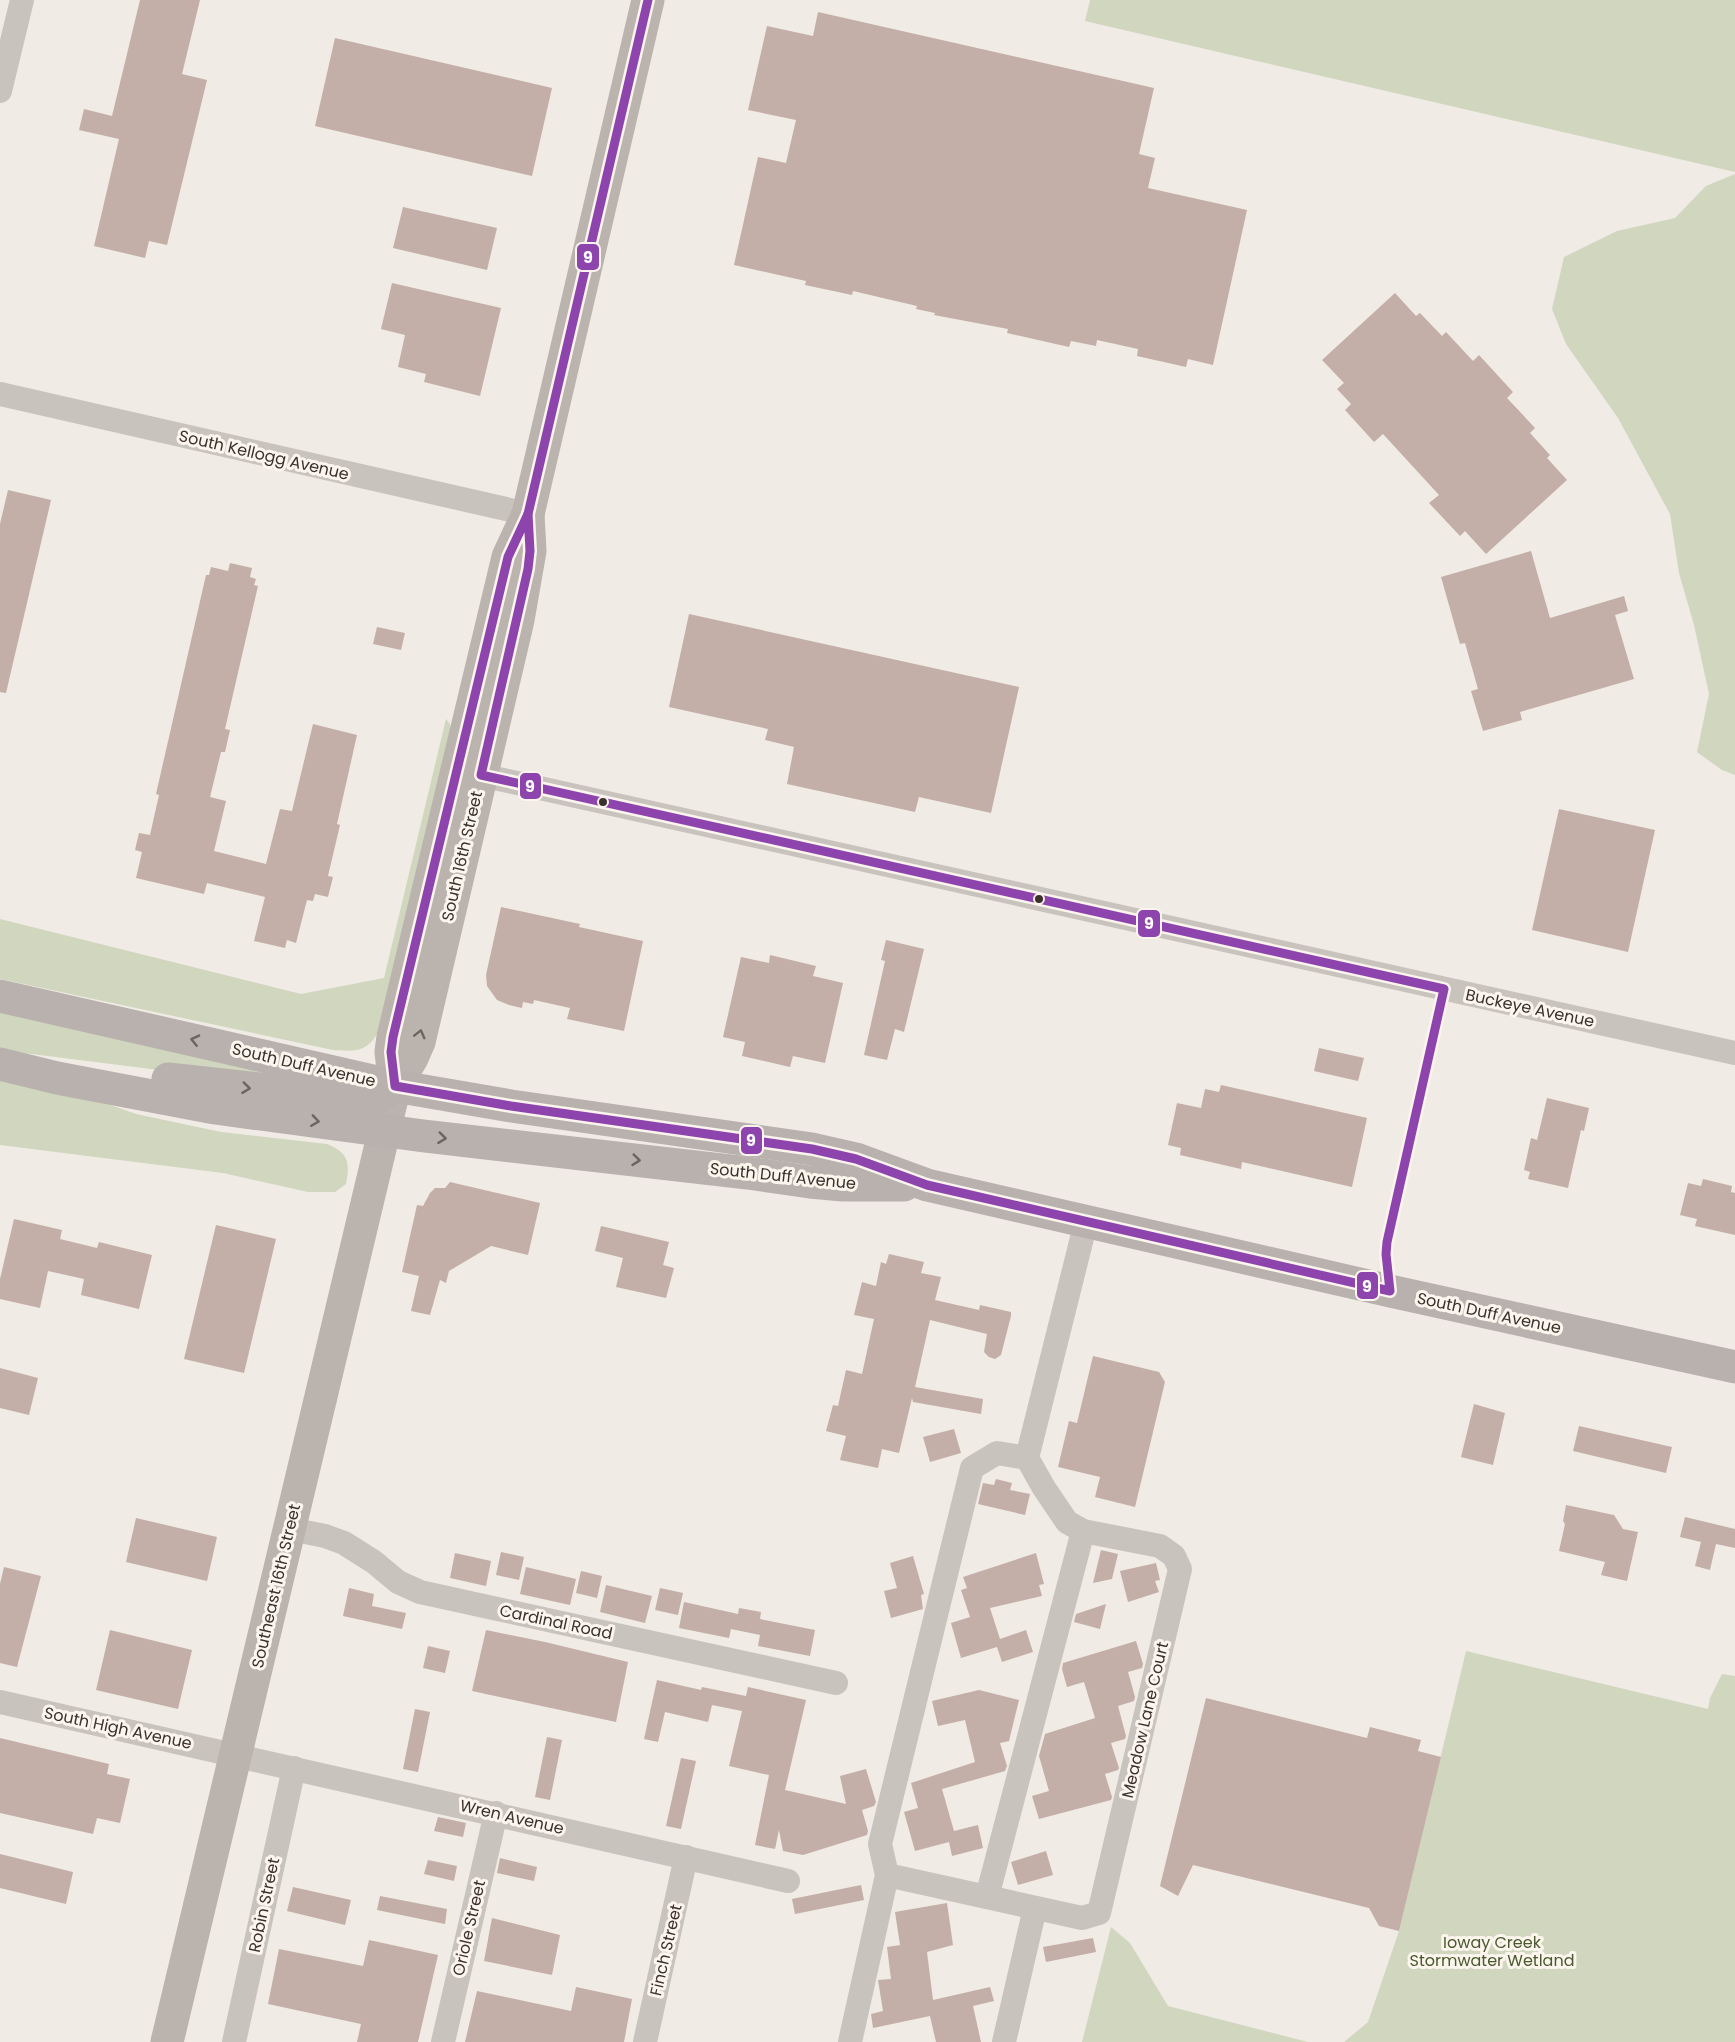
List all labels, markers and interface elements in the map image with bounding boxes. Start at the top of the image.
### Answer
line badge: 9 [576,243,600,271]
text: 9 [583,246,593,269]
street label: South Kellogg Avenue [177,424,351,486]
line badge: 9 [519,772,542,800]
text: 9 [525,775,535,798]
street label: South 16th Street [436,789,488,923]
unlabelled marker [597,796,609,808]
unlabelled marker [1033,893,1045,905]
line badge: 9 [1137,909,1161,938]
text: 9 [1144,912,1154,935]
street label: Buckeye Avenue [1463,983,1597,1033]
one-way arrow [413,1029,426,1039]
one-way arrow [190,1035,200,1048]
street label: South Duff Avenue [230,1037,378,1093]
one-way arrow [242,1081,251,1093]
one-way arrow [310,1114,319,1127]
line badge: 9 [740,1126,763,1155]
text: 9 [746,1129,756,1152]
one-way arrow [438,1131,447,1144]
one-way arrow [632,1153,641,1166]
street label: South Duff Avenue [709,1157,857,1195]
line badge: 9 [1356,1271,1379,1300]
text: 9 [1362,1275,1372,1298]
street label: South Duff Avenue [1415,1287,1563,1340]
street label: Southeast 16th Street [246,1502,306,1670]
street label: Cardinal Road [497,1599,615,1645]
street label: Meadow Lane Court [1116,1639,1174,1800]
street label: South High Avenue [42,1701,194,1755]
street label: Wren Avenue [458,1794,566,1840]
street label: Robin Street [243,1855,285,1954]
street label: Oriole Street [447,1878,491,1978]
street label: Finch Street [644,1902,688,1998]
park label: Ioway Creek Stormwater Wetland [1410,1931,1575,1972]

